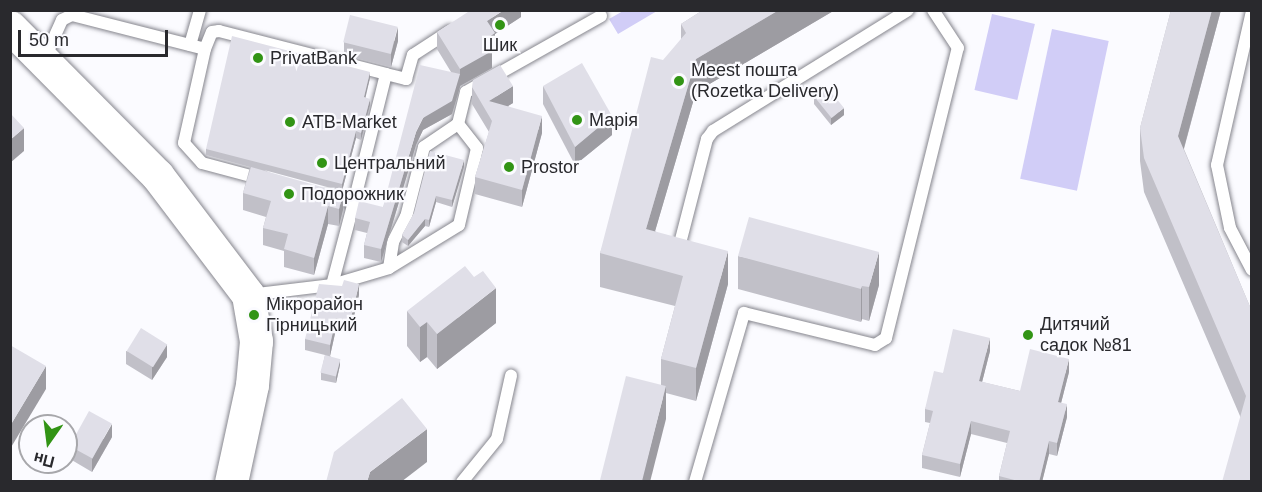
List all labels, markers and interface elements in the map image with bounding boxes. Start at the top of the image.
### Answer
scale bar [21,18,171,56]
marker: Шик [493,18,507,32]
text: 50 m [29,30,69,50]
place label: Шик [483,34,517,56]
place label: PrivatBank [270,47,357,69]
marker: PrivatBank [251,51,265,65]
place label: Meest пошта (Rozetka Delivery) [691,60,839,103]
marker: Meest пошта (Rozetka Delivery) [672,74,686,88]
place label: Марія [589,109,638,131]
place label: ATB-Market [302,111,397,133]
marker: Марія [570,113,584,127]
marker: ATB-Market [283,115,297,129]
place label: Центральний [334,152,445,174]
marker: Центральний [315,156,329,170]
place label: Prostor [521,156,579,178]
marker: Prostor [502,160,516,174]
place label: Подорожник [301,183,404,205]
marker: Подорожник [282,187,296,201]
place label: Мiкрорайон Гiрницький [266,294,363,336]
marker: Мiкрорайон Гiрницький [247,308,261,322]
place label: Дитячий садок №81 [1040,314,1132,356]
marker: Дитячий садок №81 [1021,328,1035,342]
north arrow [18,414,78,474]
text: Пн [32,449,56,471]

